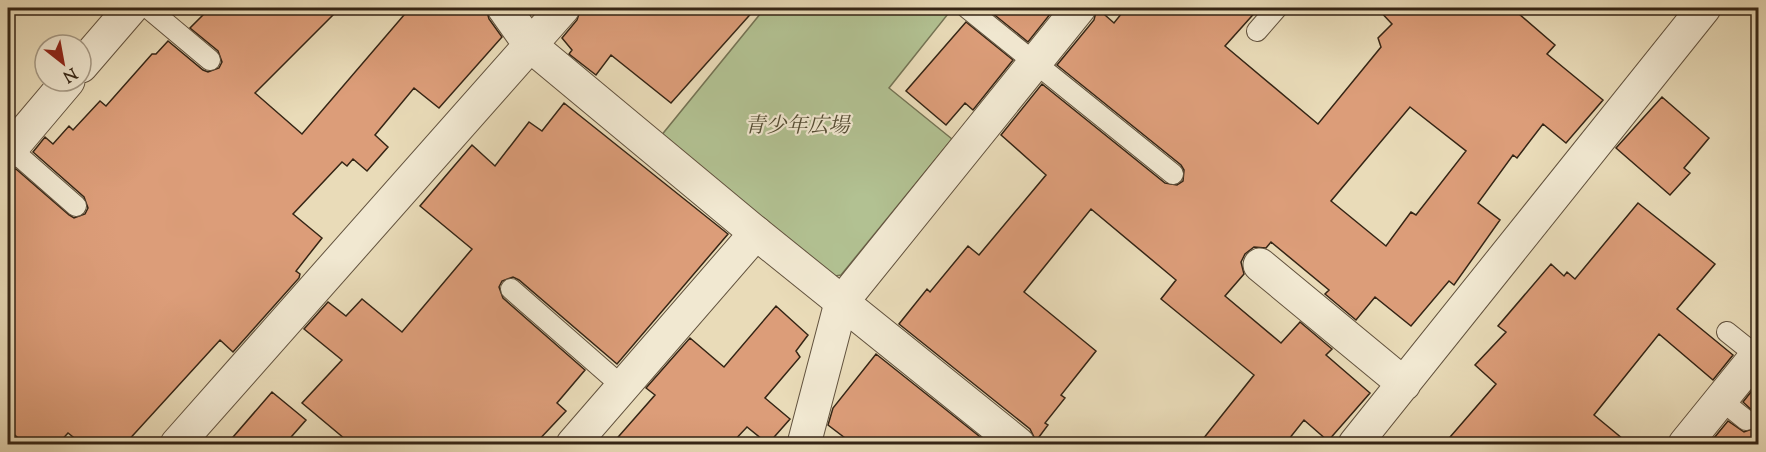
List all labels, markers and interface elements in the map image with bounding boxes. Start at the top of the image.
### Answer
north arrow [33,33,93,93]
text: N [58,61,81,87]
park label: 青少年広場 [745,112,851,142]

